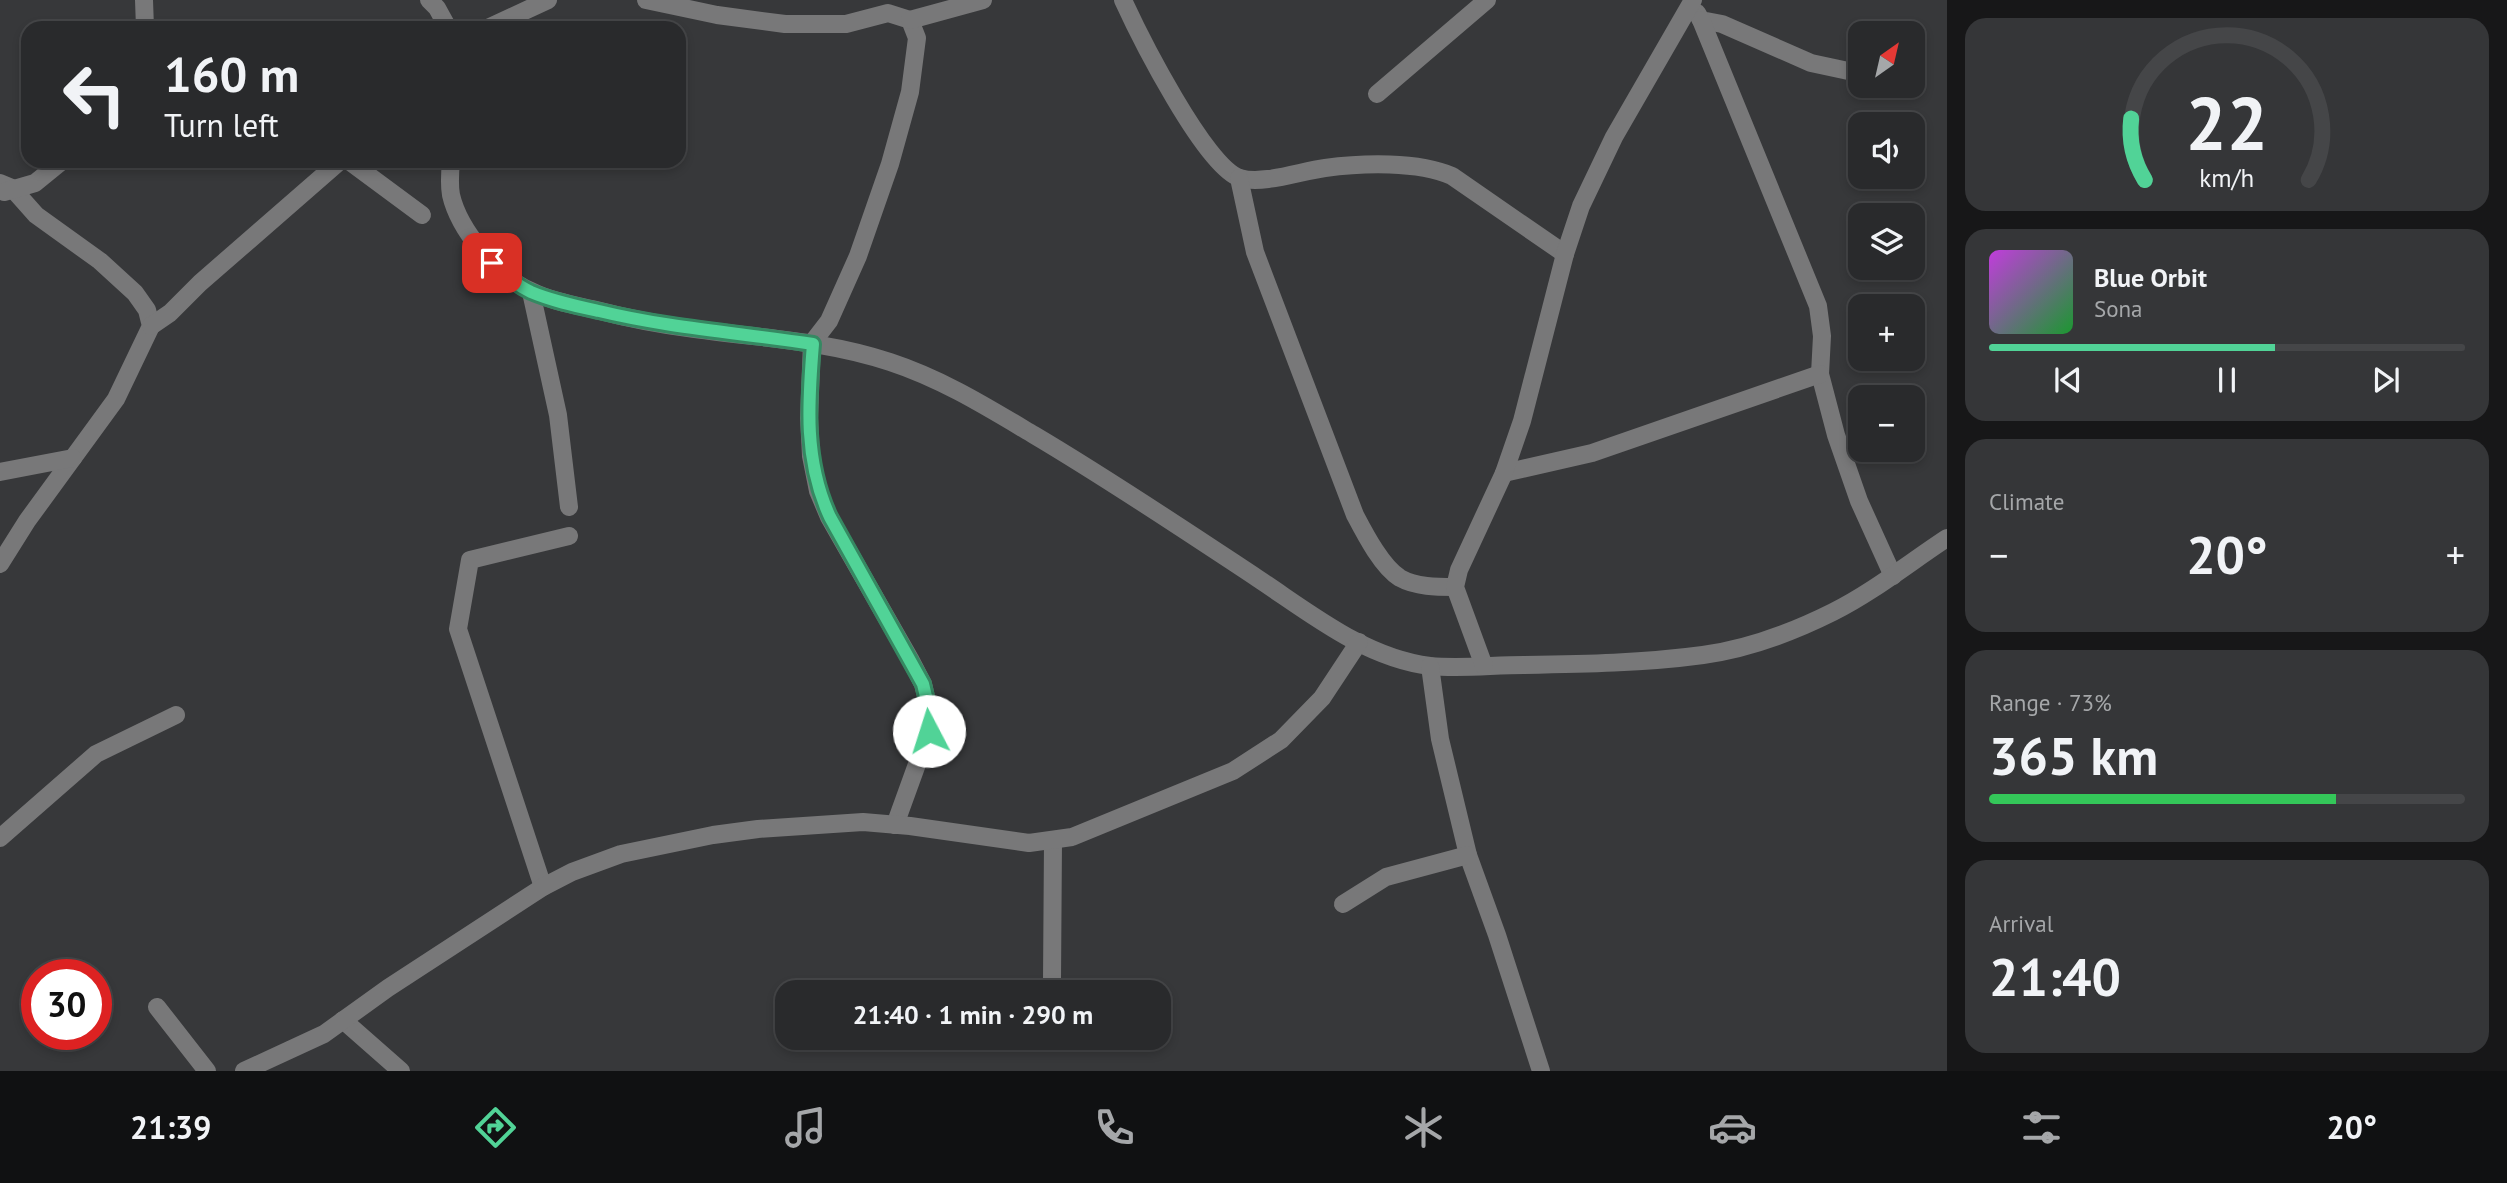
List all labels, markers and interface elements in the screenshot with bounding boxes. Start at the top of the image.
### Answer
north arrow [1848,21,1925,98]
map controls [1848,21,1925,462]
text: 160 m [164,42,299,106]
icon: left [49,49,140,140]
text: 22 [2186,77,2268,171]
text: Turn left [164,104,279,146]
button: sound [1848,112,1925,189]
text: km/h [2200,162,2254,194]
button: layers [1848,203,1925,280]
pin [462,233,522,293]
icon: arrive [473,244,511,282]
text: Blue Orbit [2094,261,2207,294]
button: + [1848,294,1925,371]
text: Sona [2094,294,2143,323]
icon: previous [2049,361,2087,399]
icon: pause [2208,361,2246,399]
icon: next [2367,361,2405,399]
button: − [1848,385,1925,462]
text: Climate [1989,487,2064,516]
text: 20° [2186,521,2268,588]
text: − [1989,530,2008,579]
text: + [2446,530,2465,579]
text: Range · 73% [1989,688,2112,717]
position arrow [892,694,966,768]
text: 365 km [1989,722,2158,789]
text: Arrival [1989,909,2053,938]
text: 21:40 [1989,943,2121,1010]
speed limit sign: 30 [21,959,112,1050]
text: 21:40 · 1 min · 290 m [853,998,1093,1031]
icon: directions [471,1103,520,1152]
icon: music [781,1103,830,1152]
icon: phone [1090,1103,1139,1152]
icon: climate [1399,1103,1448,1152]
icon: car [1708,1103,1757,1152]
icon: filters [2017,1103,2066,1152]
text: 21:39 [130,1106,211,1148]
text: 20° [2327,1106,2377,1148]

